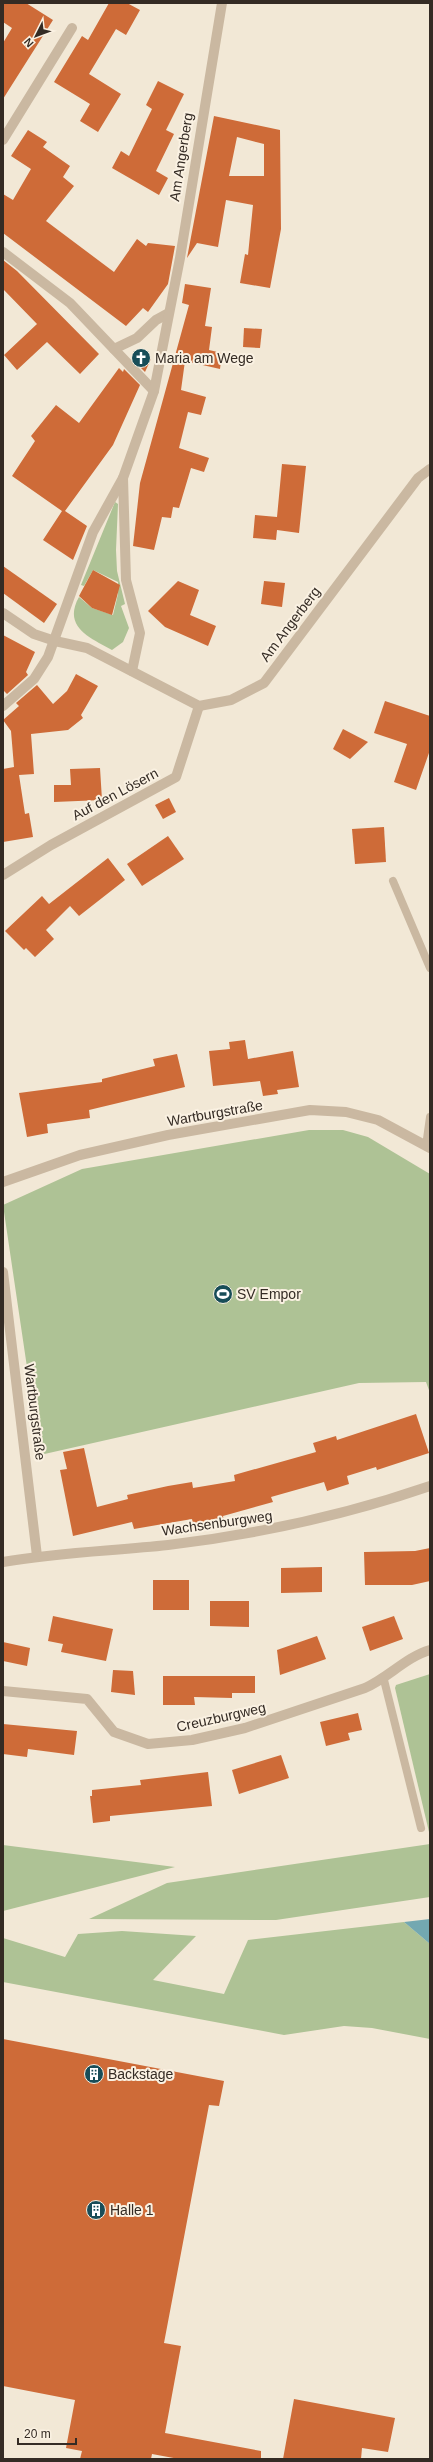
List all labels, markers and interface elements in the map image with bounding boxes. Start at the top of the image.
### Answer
north arrow [16,16,56,56]
text: N [21,36,36,50]
street label: Am Angerberg [166,112,196,202]
church icon: Maria am Wege [130,347,152,369]
place label: Maria am Wege [155,350,254,366]
street label: Am Angerberg [257,583,323,665]
street label: Auf den Lösern [69,765,161,823]
street label: Wartburgstraße [166,1097,264,1129]
sports icon: SV Empor [212,1283,234,1305]
place label: SV Empor [237,1286,301,1302]
street label: Wartburgstraße [21,1363,49,1461]
street label: Wachsenburgweg [161,1507,273,1539]
street label: Creuzburgweg [175,1699,267,1735]
building icon: Backstage [83,2063,105,2085]
place label: Backstage [108,2066,174,2082]
building icon: Halle 1 [85,2199,107,2221]
place label: Halle 1 [110,2202,154,2218]
scale bar [18,2420,76,2446]
text: 20 m [24,2427,51,2441]

